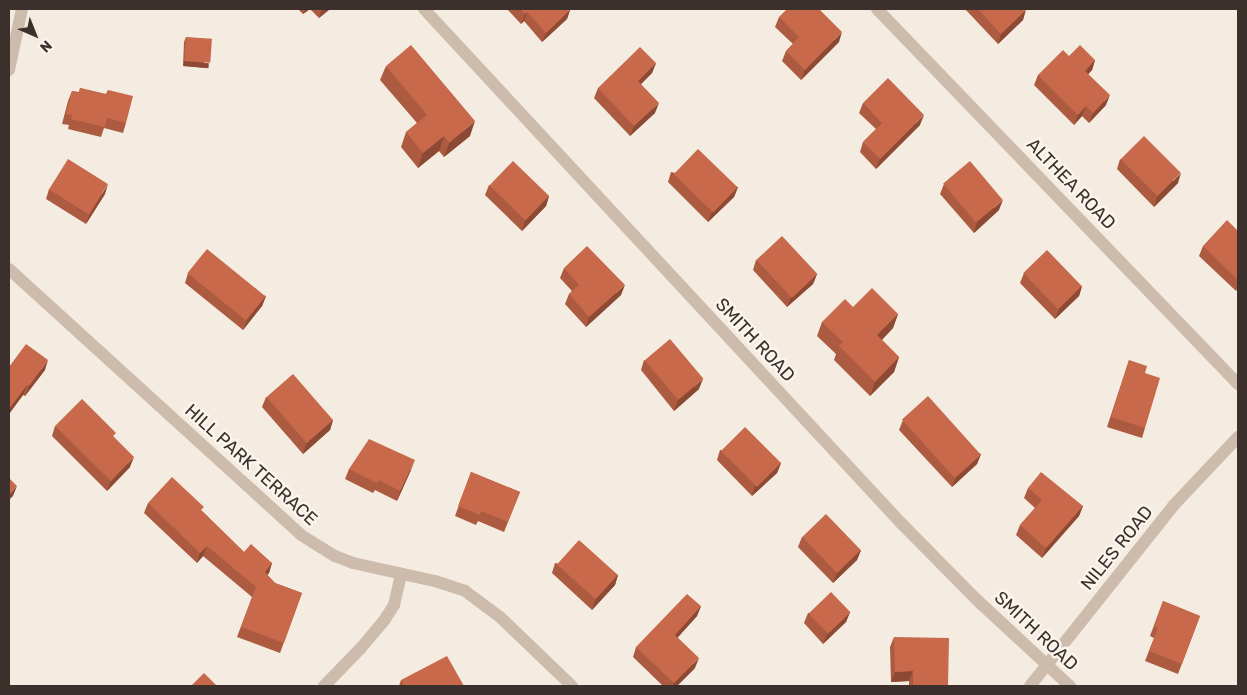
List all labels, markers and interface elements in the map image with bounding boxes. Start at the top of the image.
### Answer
north arrow [10,10,60,60]
text: N [36,37,55,56]
street label: ALTHEA ROAD [1022,134,1120,234]
street label: SMITH ROAD [711,294,799,386]
street label: HILL PARK TERRACE [180,399,322,531]
street label: NILES ROAD [1076,501,1158,595]
street label: SMITH ROAD [990,587,1082,675]

